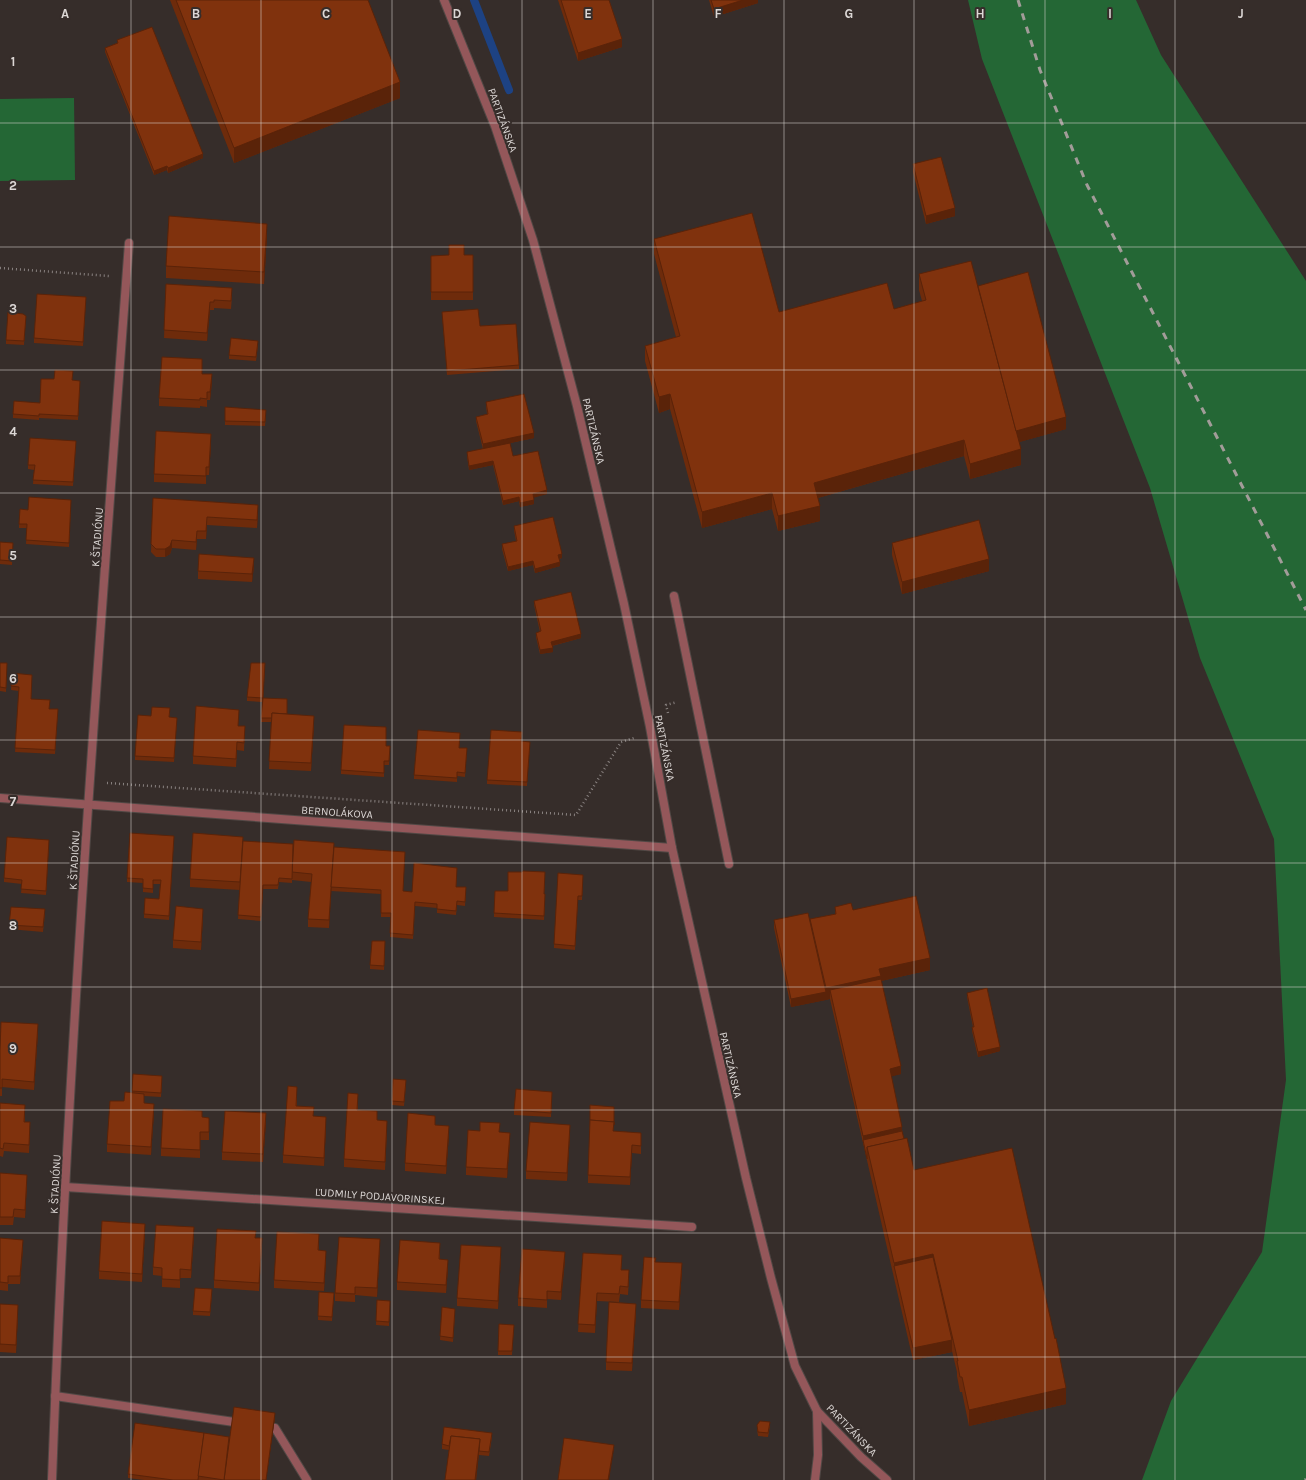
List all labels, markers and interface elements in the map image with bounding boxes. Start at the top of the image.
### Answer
text: A [61,6,69,21]
text: B [192,6,200,21]
text: C [322,6,330,21]
text: D [453,6,462,21]
text: E [584,6,592,21]
text: F [714,6,722,21]
text: G [845,6,853,21]
text: H [975,6,985,21]
text: I [1108,6,1112,21]
text: J [1238,6,1244,21]
text: 1 [11,54,15,69]
street label: PARTIZÁNSKA [485,86,522,155]
text: 2 [9,178,17,193]
text: 3 [9,301,17,316]
street label: PARTIZÁNSKA [580,396,610,466]
text: 4 [9,424,17,439]
street label: K ŠTADIÓNU [87,507,106,567]
text: 5 [9,548,17,563]
text: 6 [9,671,17,686]
street label: PARTIZÁNSKA [652,713,679,783]
text: 7 [10,794,17,809]
street label: BERNOLÁKOVA [301,802,374,822]
street label: K ŠTADIÓNU [64,830,83,890]
text: 8 [9,918,17,933]
street label: PARTIZÁNSKA [717,1030,747,1100]
text: 9 [9,1041,17,1056]
street label: K ŠTADIÓNU [45,1154,64,1214]
street label: ĽUDMILY PODJAVORINSKEJ [314,1185,445,1208]
street label: PARTIZÁNSKA [824,1400,882,1460]

